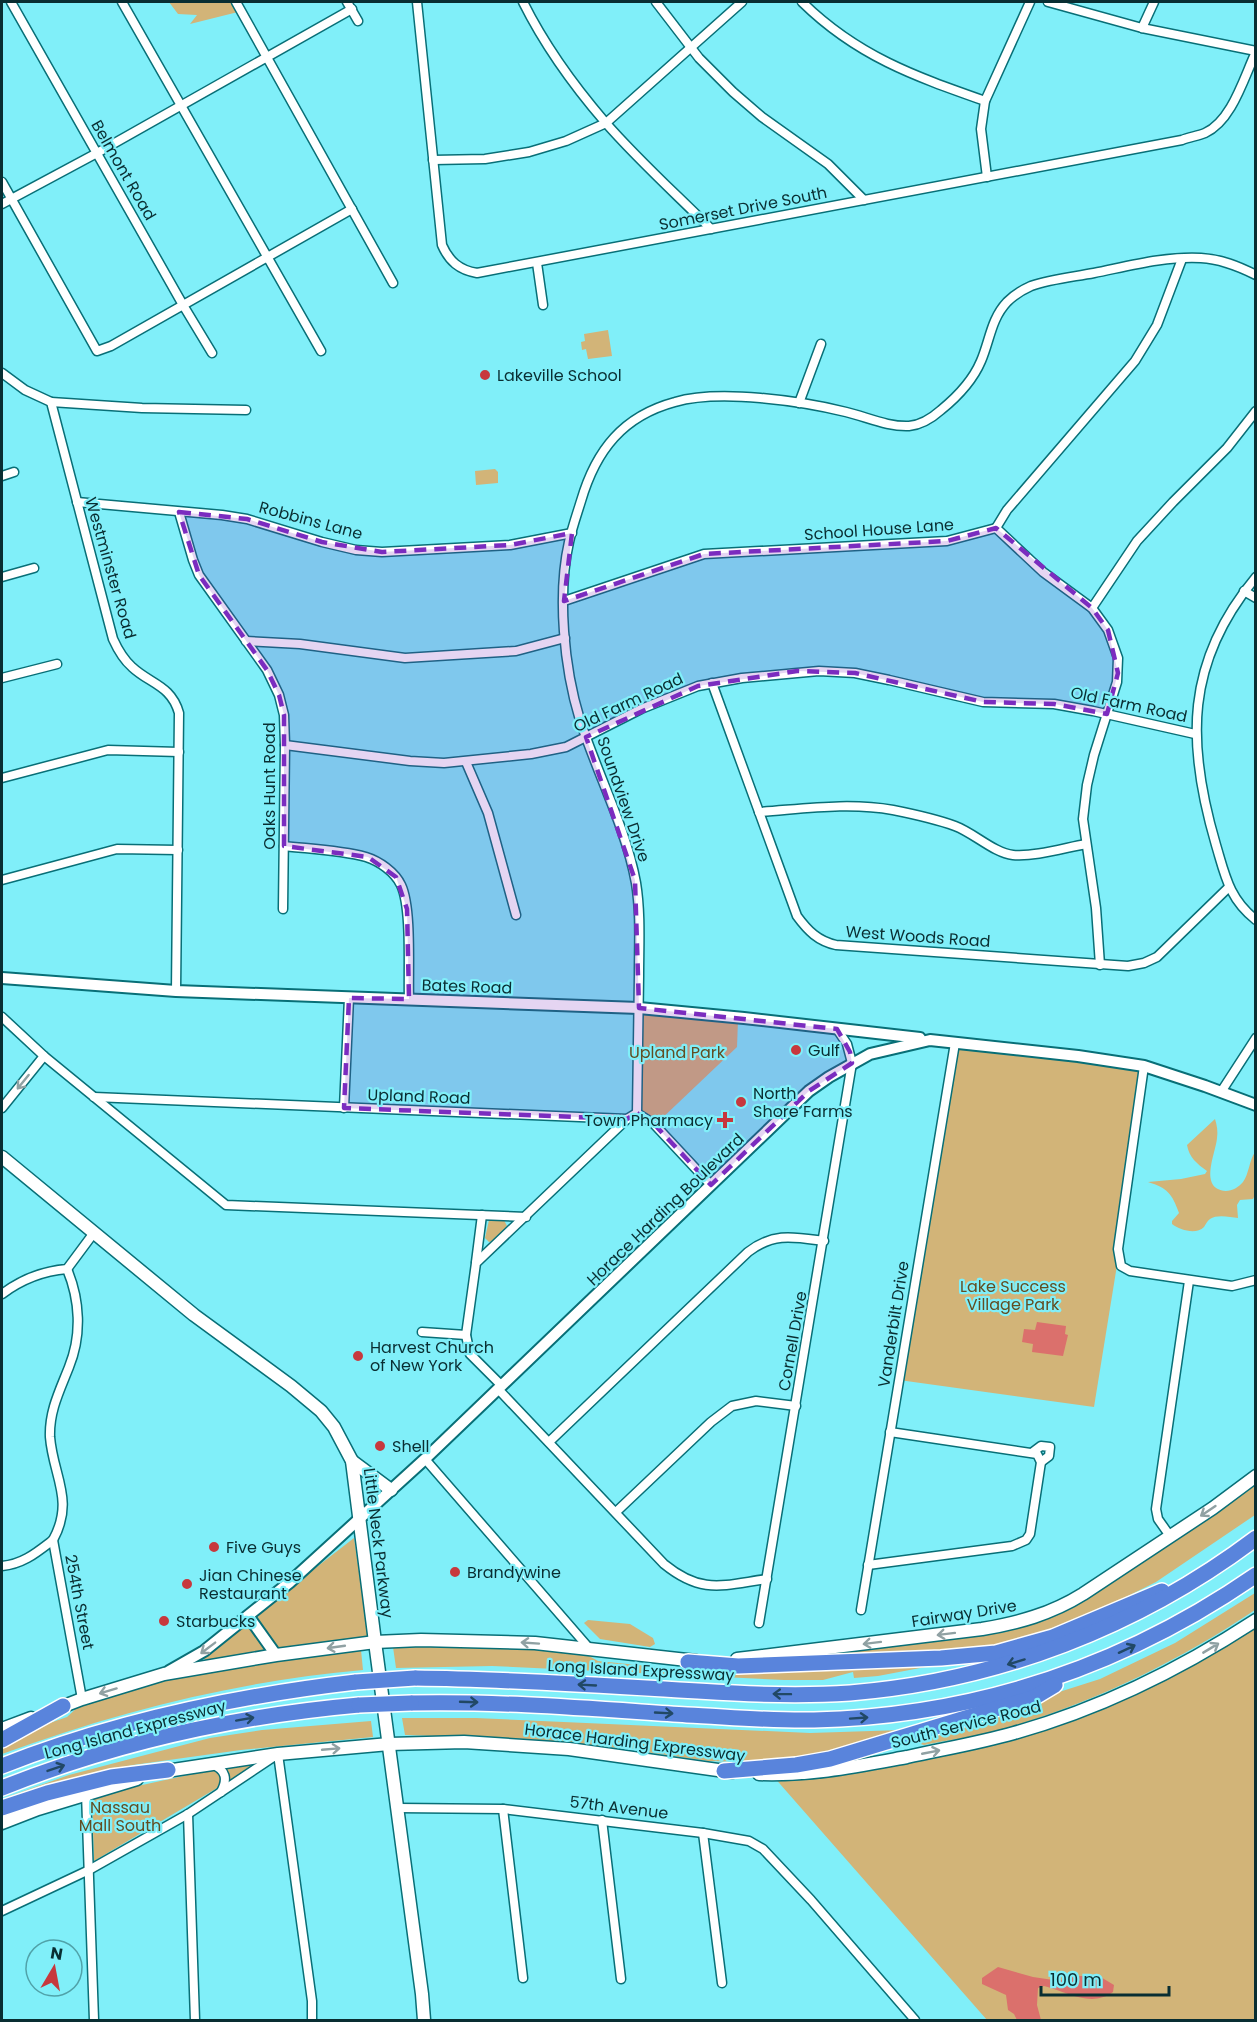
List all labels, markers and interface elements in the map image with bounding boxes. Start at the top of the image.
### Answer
street label: Belmont Road [86,116,162,225]
street label: Somerset Drive South [657,181,829,236]
place label: Lakeville School [497,364,622,387]
marker: Lakeville School [478,368,492,382]
street label: Westminster Road [79,495,142,642]
street label: Robbins Lane [257,496,365,545]
street label: School House Lane [803,513,955,546]
street label: Old Farm Road [570,667,687,738]
street label: Old Farm Road [1068,681,1189,728]
street label: Oaks Hunt Road [258,722,281,850]
street label: Soundview Drive [591,733,656,865]
street label: West Woods Road [845,920,991,953]
street label: Bates Road [421,973,513,1000]
place label: Gulf [808,1039,840,1062]
park label: Upland Park [629,1041,726,1064]
marker: Gulf [789,1043,803,1057]
one-way arrow [16,1074,30,1089]
place label: North Shore Farms [753,1082,853,1123]
street label: Upland Road [367,1083,471,1110]
marker: North Shore Farms [734,1095,748,1109]
place label: Town Pharmacy [584,1109,713,1132]
marker: Town Pharmacy [718,1113,732,1127]
street label: Horace Harding Boulevard [582,1128,749,1291]
street label: Vanderbilt Drive [872,1259,915,1389]
park label: Lake Success Village Park [960,1275,1066,1316]
street label: Cornell Drive [772,1289,813,1393]
place label: Harvest Church of New York [370,1336,494,1377]
marker: Harvest Church of New York [351,1349,365,1363]
place label: Shell [392,1435,429,1458]
marker: Shell [373,1439,387,1453]
street label: Little Neck Parkway [358,1467,399,1620]
one-way arrow [1200,1504,1217,1517]
place label: Five Guys [226,1536,301,1559]
marker: Five Guys [207,1540,221,1554]
street label: 254th Street [59,1553,100,1652]
place label: Brandywine [467,1561,561,1584]
place label: Jian Chinese Restaurant [199,1564,302,1605]
marker: Brandywine [448,1565,462,1579]
marker: Jian Chinese Restaurant [180,1577,194,1591]
street label: Fairway Drive [910,1594,1018,1633]
place label: Starbucks [176,1610,255,1633]
marker: Starbucks [157,1614,171,1628]
one-way arrow [936,1628,956,1639]
one-way arrow [521,1637,541,1648]
one-way arrow [862,1638,882,1649]
one-way arrow [326,1641,346,1652]
one-way arrow [1202,1641,1219,1653]
one-way arrow [200,1642,216,1654]
one-way arrow [1118,1642,1136,1654]
street label: Long Island Expressway [547,1654,735,1687]
one-way arrow [1006,1657,1025,1668]
one-way arrow [578,1679,598,1690]
one-way arrow [98,1686,117,1697]
one-way arrow [772,1688,792,1700]
street label: Long Island Expressway [42,1694,228,1765]
street label: South Service Road [889,1695,1044,1754]
one-way arrow [459,1697,479,1708]
one-way arrow [654,1708,674,1719]
one-way arrow [848,1712,868,1723]
one-way arrow [235,1713,254,1724]
street label: Horace Harding Expressway [523,1718,747,1767]
one-way arrow [321,1743,341,1754]
one-way arrow [921,1746,940,1757]
one-way arrow [46,1761,65,1772]
street label: 57th Avenue [568,1790,670,1825]
park label: Nassau Mall South [79,1796,161,1837]
north arrow [24,1938,84,1998]
text: N [49,1941,64,1966]
scale bar [1041,1959,1168,1997]
text: 100 m [1050,1967,1102,1992]

